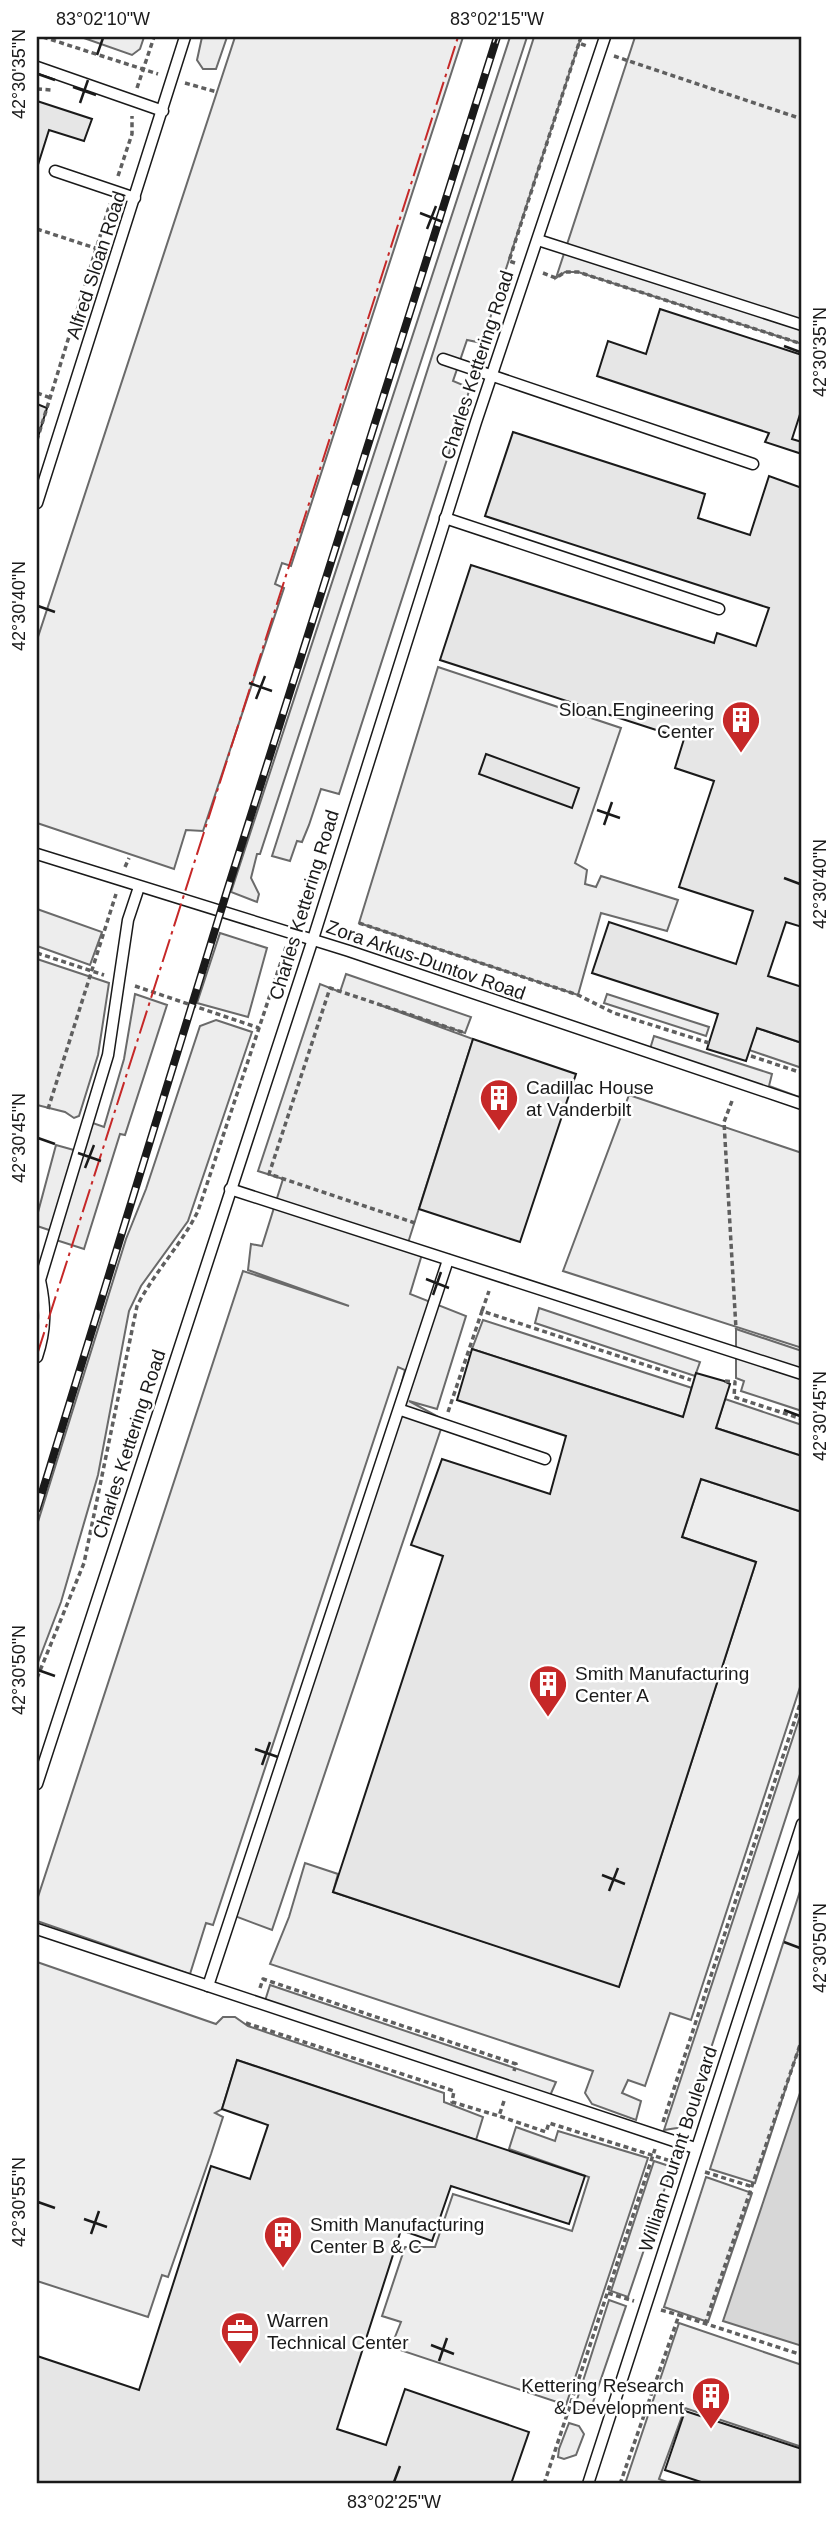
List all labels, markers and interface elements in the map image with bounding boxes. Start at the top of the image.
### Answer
text: 83°02'10"W [56,9,150,29]
text: 83°02'15"W [450,9,544,29]
text: 42°30'35"N [9,29,29,119]
street label: Alfred Sloan Road [62,188,130,342]
street label: Charles Kettering Road [436,268,518,462]
text: 42°30'35"N [810,307,830,397]
text: 42°30'40"N [9,561,29,651]
place label: Sloan Engineering Center [559,699,715,742]
building icon: Sloan Engineering Center [720,699,762,754]
street label: Charles Kettering Road [265,807,343,1003]
text: 42°30'40"N [810,839,830,929]
street label: Zora Arkus-Duntov Road [324,916,528,1004]
building icon: Cadillac House at Vanderbilt [478,1077,520,1132]
place label: Cadillac House at Vanderbilt [526,1077,654,1120]
text: 42°30'45"N [9,1093,29,1183]
street label: Charles Kettering Road [88,1347,170,1541]
text: 42°30'45"N [810,1371,830,1461]
text: 42°30'50"N [9,1625,29,1715]
building icon: Smith Manufacturing Center A [527,1663,569,1718]
place label: Smith Manufacturing Center A [575,1663,749,1706]
text: 42°30'50"N [810,1903,830,1993]
street label: William Durant Boulevard [635,2044,721,2254]
text: 42°30'55"N [9,2157,29,2247]
building icon: Smith Manufacturing Center B & C [262,2214,304,2269]
place label: Smith Manufacturing Center B & C [310,2214,484,2257]
office icon: Warren Technical Center [219,2310,261,2365]
place label: Warren Technical Center [267,2310,409,2353]
place label: Kettering Research & Development [521,2375,685,2418]
building icon: Kettering Research & Development [690,2375,732,2430]
text: 83°02'25"W [347,2492,441,2512]

